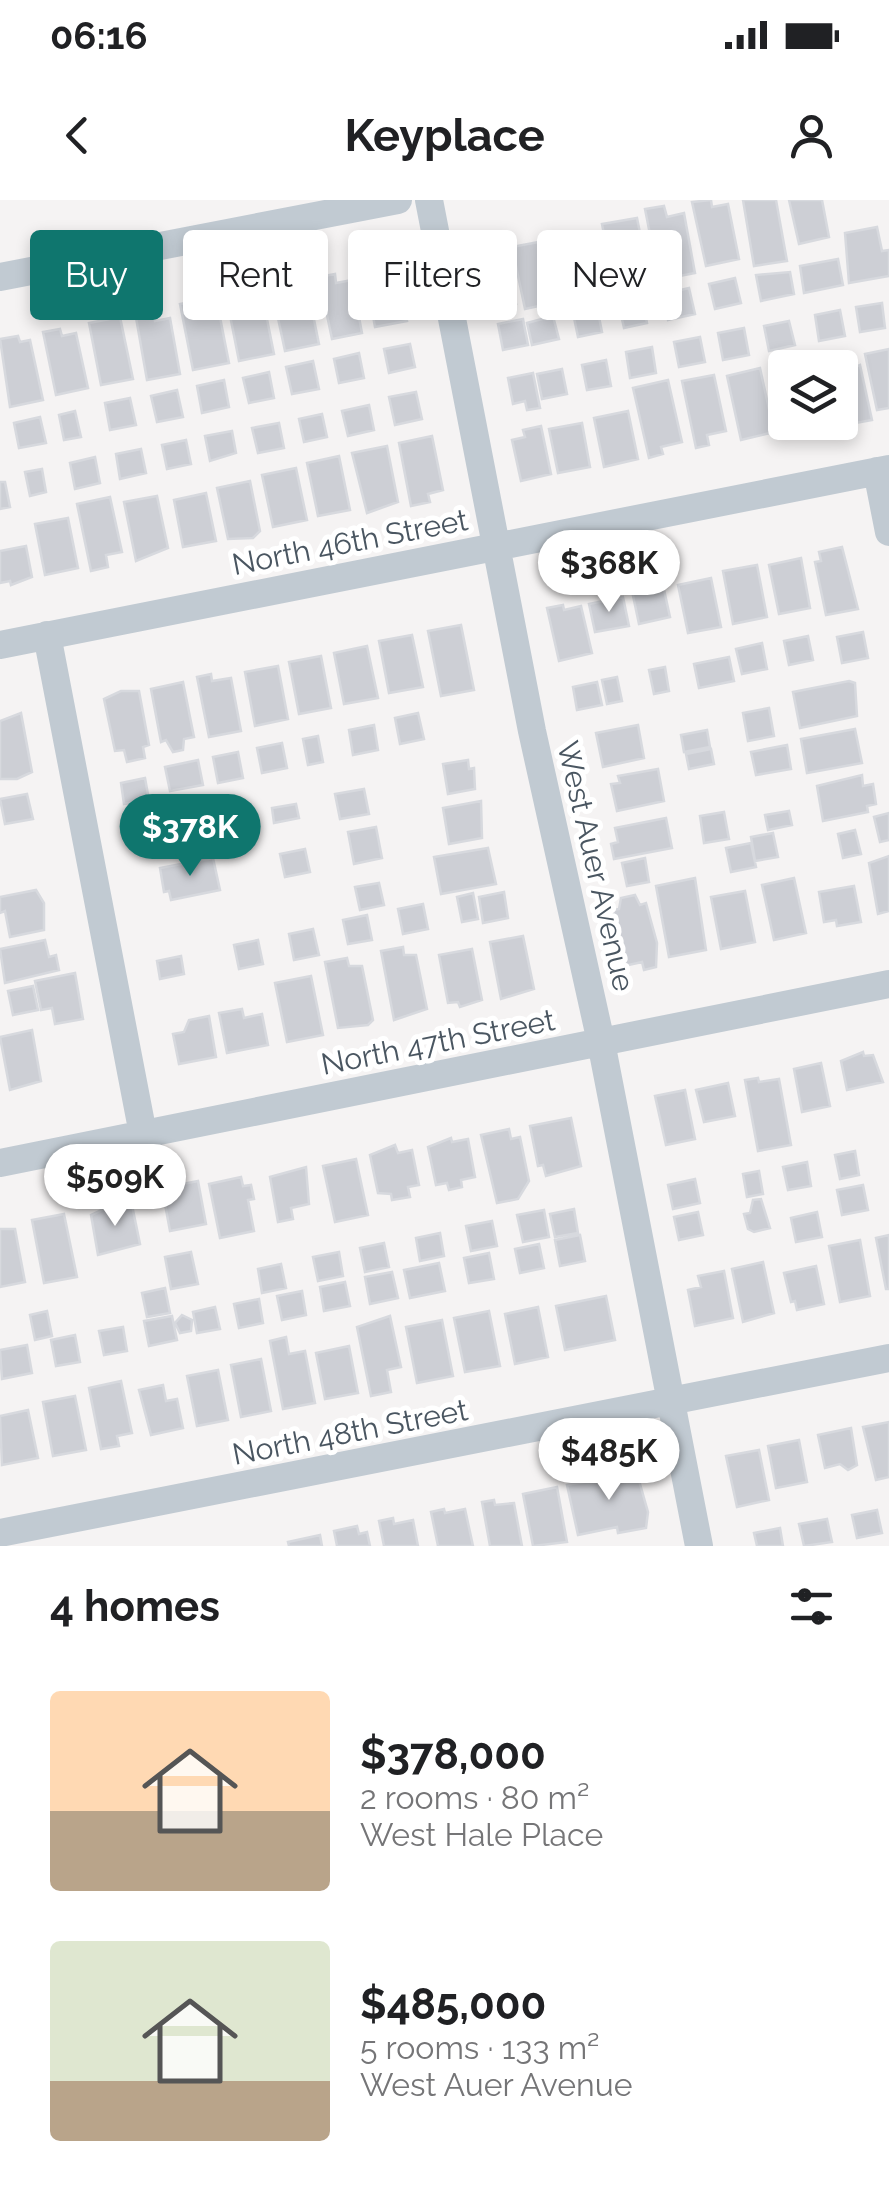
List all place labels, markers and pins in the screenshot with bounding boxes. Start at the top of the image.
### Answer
pin: $368K [539,530,679,615]
pin: $378K [120,794,260,879]
pin: $509K [45,1144,185,1229]
pin: $485K [539,1418,679,1503]

